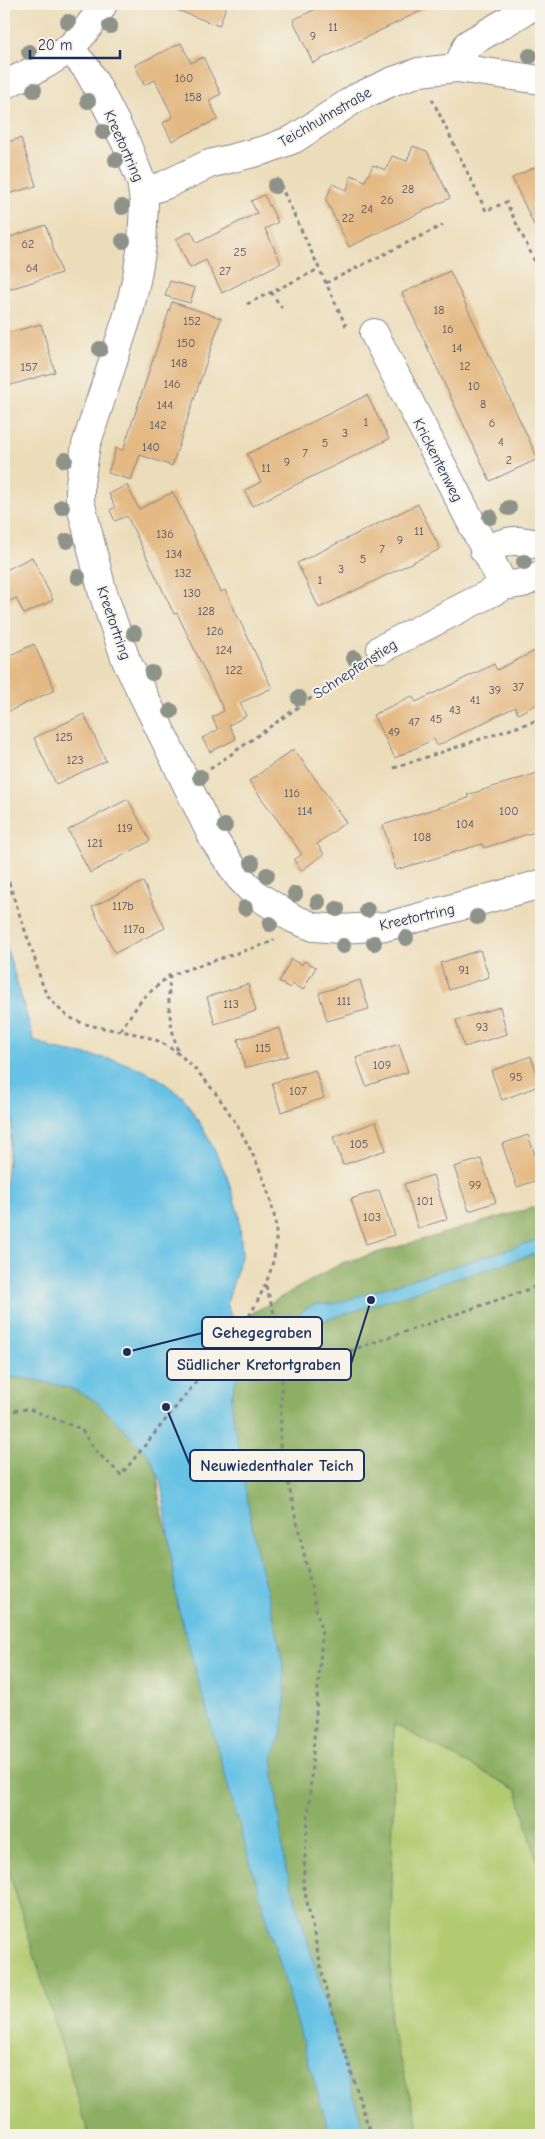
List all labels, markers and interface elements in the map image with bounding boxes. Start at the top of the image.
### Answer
house number: 11 [328,20,338,34]
scale bar [30,28,120,60]
house number: 9 [310,29,316,43]
text: 20 m [38,36,72,54]
house number: 160 [175,71,193,85]
street label: Teichhuhnstraße [275,83,375,151]
house number: 158 [184,90,202,104]
street label: Kreetortring [100,107,148,185]
house number: 28 [402,182,414,196]
house number: 26 [381,193,393,207]
house number: 24 [361,202,373,216]
house number: 22 [342,211,354,225]
house number: 62 [22,237,34,251]
house number: 25 [234,245,246,259]
house number: 64 [26,261,38,275]
house number: 27 [219,264,231,278]
house number: 18 [434,303,444,317]
house number: 152 [183,314,201,328]
house number: 16 [442,322,454,336]
house number: 150 [177,336,195,350]
house number: 14 [452,341,462,355]
house number: 148 [171,356,187,370]
house number: 12 [459,359,471,373]
house number: 157 [21,360,38,374]
house number: 146 [163,377,181,391]
house number: 10 [468,379,480,393]
house number: 8 [480,397,486,411]
house number: 144 [157,398,173,412]
house number: 1 [364,415,369,429]
street label: Krickentenweg [409,415,467,505]
house number: 6 [489,416,495,430]
house number: 142 [150,418,166,432]
house number: 3 [342,426,348,440]
house number: 4 [498,435,504,449]
house number: 5 [322,436,328,450]
house number: 140 [142,440,160,454]
house number: 7 [302,446,308,460]
house number: 2 [506,453,512,467]
house number: 9 [284,455,290,469]
house number: 11 [261,461,271,475]
house number: 11 [414,524,424,538]
house number: 136 [156,527,174,541]
house number: 9 [397,533,403,547]
house number: 7 [379,542,385,556]
house number: 134 [166,547,183,561]
house number: 5 [360,552,366,566]
house number: 3 [338,562,344,576]
house number: 132 [174,566,192,580]
house number: 1 [318,573,323,587]
street label: Kreetortring [93,584,135,662]
house number: 130 [183,586,201,600]
house number: 128 [197,604,215,618]
house number: 126 [206,624,224,638]
street label: Schnepfenstieg [310,635,400,703]
house number: 124 [216,643,233,657]
house number: 122 [225,663,243,677]
house number: 37 [512,680,524,694]
house number: 39 [489,683,501,697]
house number: 41 [470,693,481,707]
house number: 43 [449,703,461,717]
house number: 45 [430,712,442,726]
house number: 47 [408,715,420,729]
house number: 49 [388,725,400,739]
house number: 125 [55,730,73,744]
house number: 123 [66,753,84,767]
house number: 116 [284,786,300,800]
house number: 114 [297,804,313,818]
house number: 100 [499,804,519,818]
house number: 104 [456,817,474,831]
house number: 119 [117,821,133,835]
house number: 108 [413,830,431,844]
house number: 121 [87,836,103,850]
house number: 117b [112,899,134,913]
street label: Kreetortring [378,900,456,934]
house number: 117a [123,922,145,936]
house number: 91 [458,963,470,977]
house number: 111 [337,994,351,1008]
house number: 113 [223,997,239,1011]
house number: 93 [476,1020,488,1034]
house number: 115 [255,1041,271,1055]
house number: 109 [373,1058,391,1072]
house number: 95 [510,1070,522,1084]
house number: 107 [289,1084,307,1098]
house number: 105 [350,1137,368,1151]
house number: 99 [469,1178,481,1192]
house number: 101 [417,1194,434,1208]
house number: 103 [363,1210,381,1224]
callout: Gehegegraben [202,1317,322,1348]
text: Gehegegraben [212,1324,312,1342]
callout: Südlicher Kretortgraben [167,1349,351,1380]
text: Südlicher Kretortgraben [177,1356,341,1374]
callout: Neuwiedenthaler Teich [190,1450,364,1481]
text: Neuwiedenthaler Teich [200,1457,354,1475]

